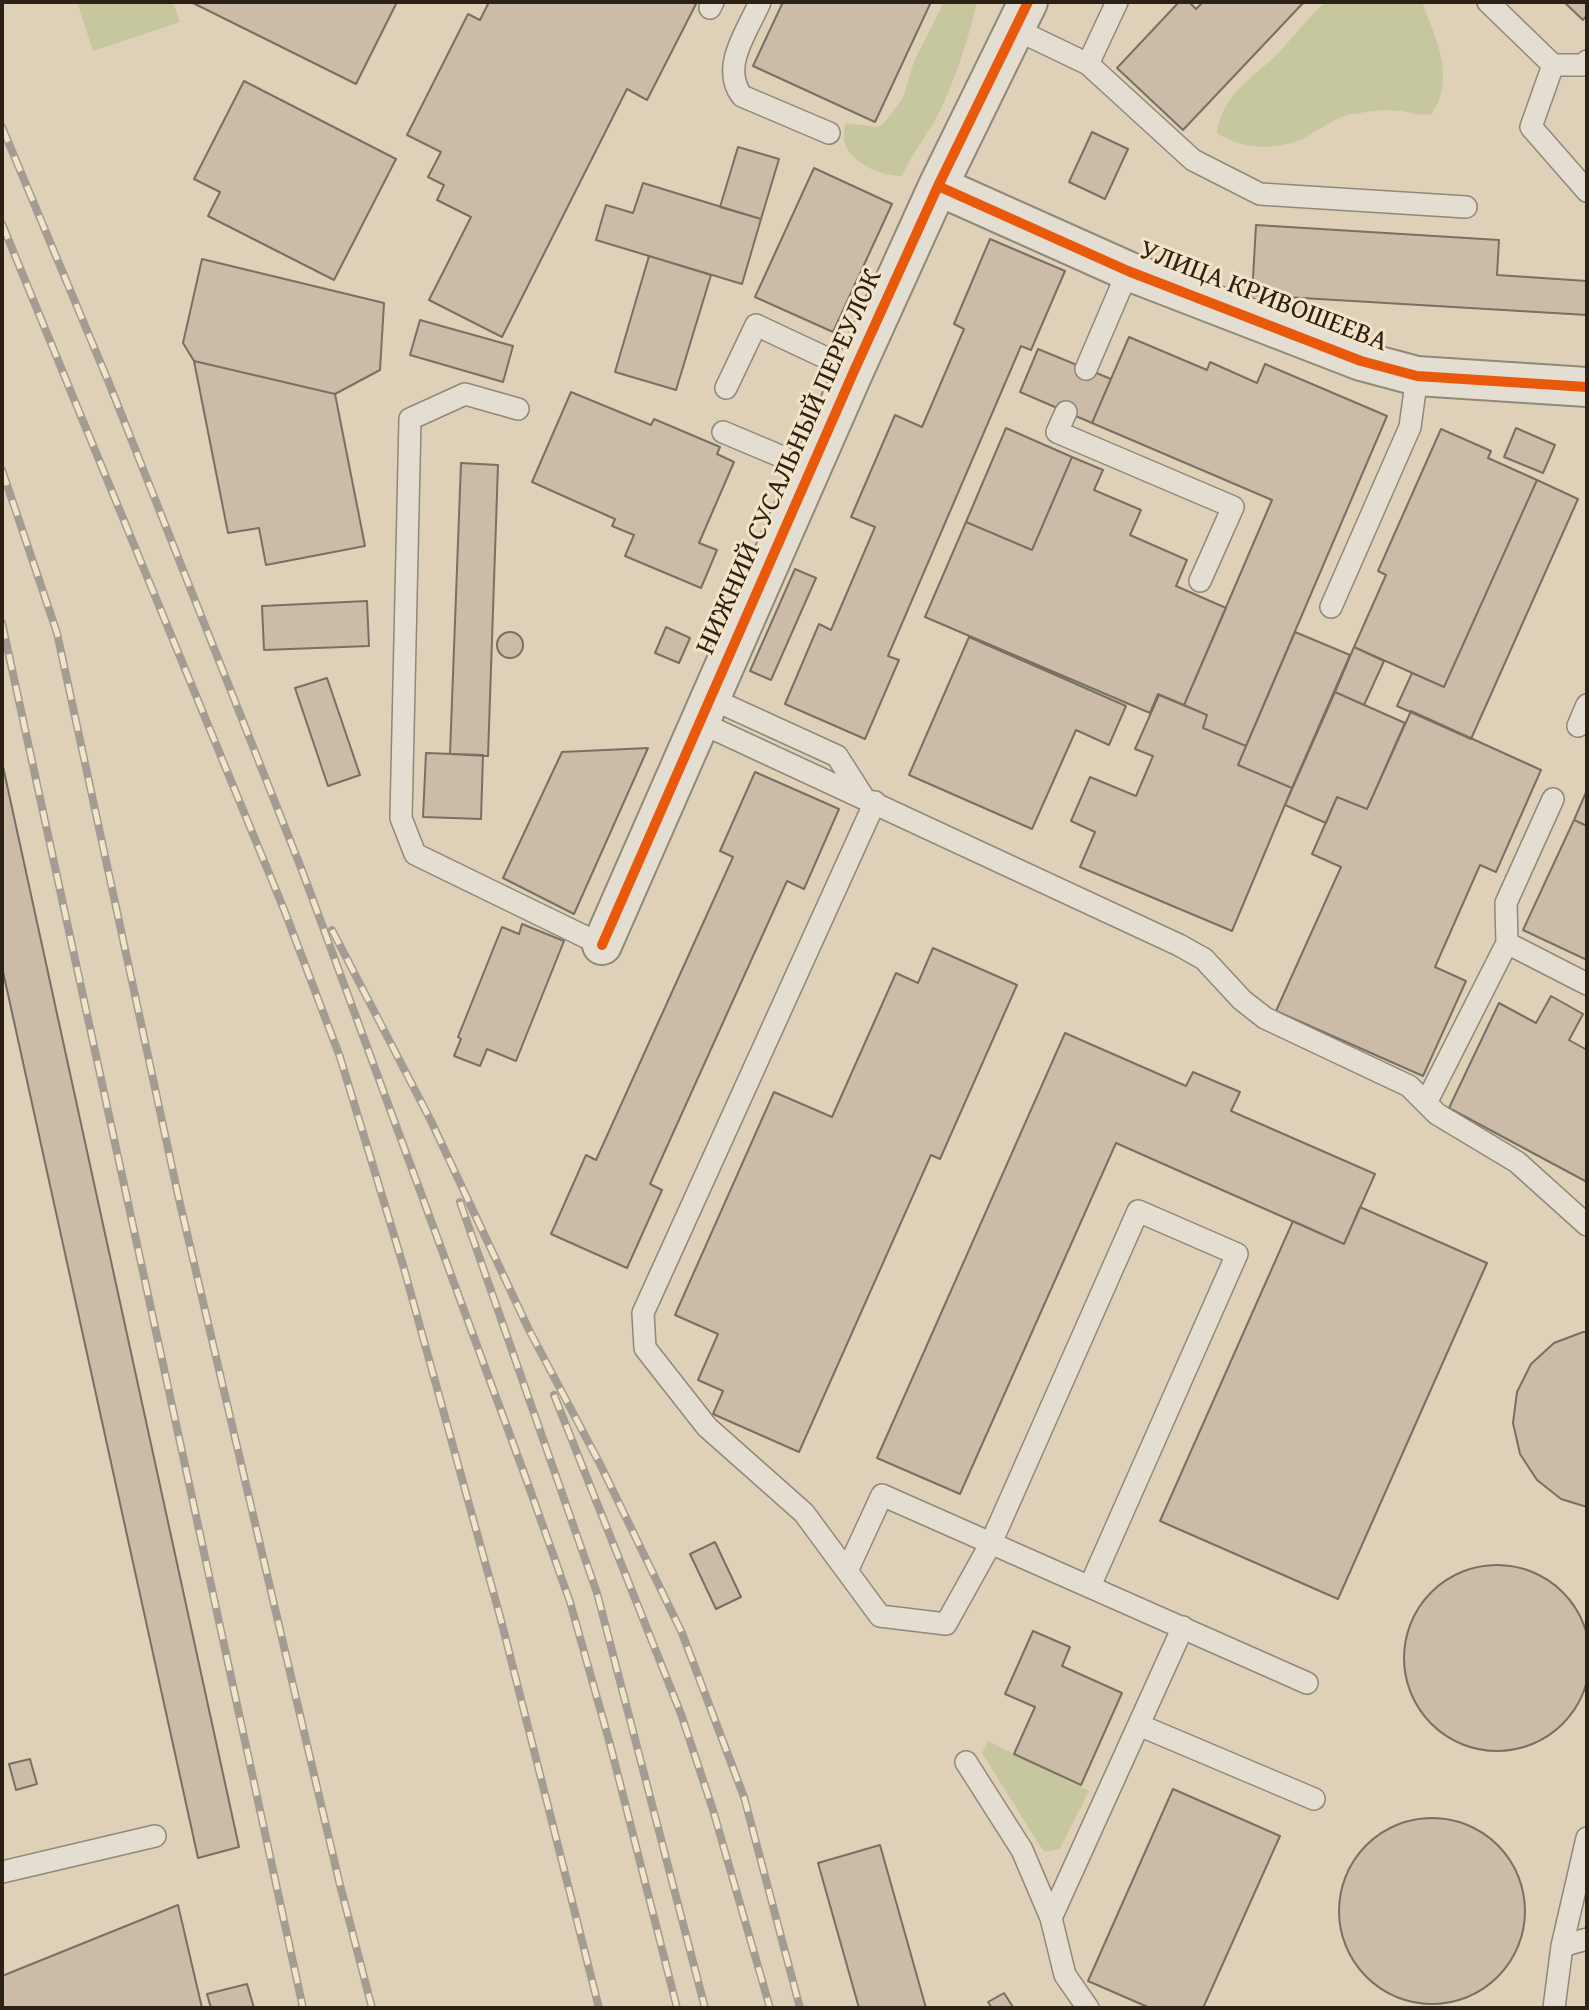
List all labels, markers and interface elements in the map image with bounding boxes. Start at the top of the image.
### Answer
street label: УЛИЦА КРИВОШЕЕВА [1134,234,1392,360]
street label: НИЖНИЙ СУСАЛЬНЫЙ ПЕРЕУЛОК [690,264,890,660]

